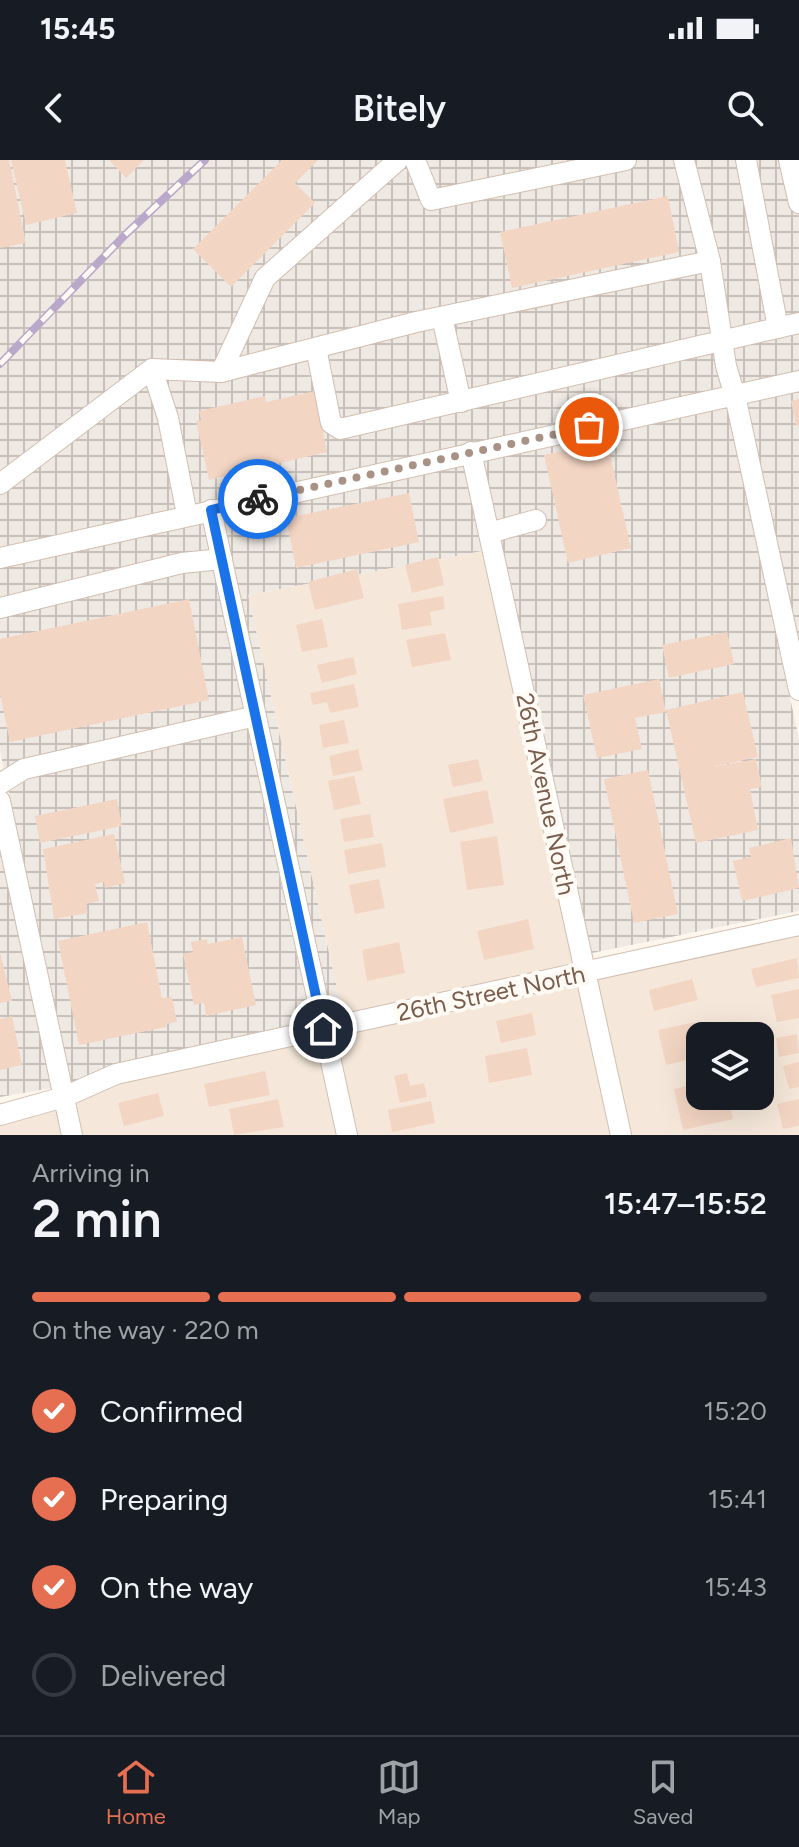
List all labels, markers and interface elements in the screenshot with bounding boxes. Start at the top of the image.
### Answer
text: 15:45 [40,10,116,47]
icon: back [32,86,76,130]
icon: search [723,86,767,130]
text: Bitely [353,87,446,130]
pin [555,393,623,461]
icon: bag [567,405,611,449]
courier [218,459,298,539]
icon: bike [236,477,280,521]
street label: 26th Avenue North [510,690,582,898]
street label: 26th Street North [394,959,588,1027]
pin [289,995,357,1063]
icon: home [301,1007,345,1051]
map controls [686,1022,774,1110]
button: layers [686,1022,774,1110]
text: Arriving in [32,1157,150,1189]
text: 15:47–15:52 [604,1185,767,1222]
text: 2 min [32,1188,161,1250]
text: On the way · 220 m [32,1314,259,1346]
icon: check [32,1389,76,1433]
text: Confirmed [100,1393,243,1430]
text: 15:20 [704,1395,767,1427]
icon: check [32,1477,76,1521]
text: Preparing [100,1481,228,1518]
text: 15:41 [708,1483,767,1515]
icon: check [32,1565,76,1609]
text: On the way [100,1569,253,1606]
text: 15:43 [704,1571,767,1603]
text: Delivered [100,1657,226,1694]
tab: Home [106,1755,166,1830]
tab: Map [377,1755,421,1830]
tab: Saved [633,1755,693,1830]

